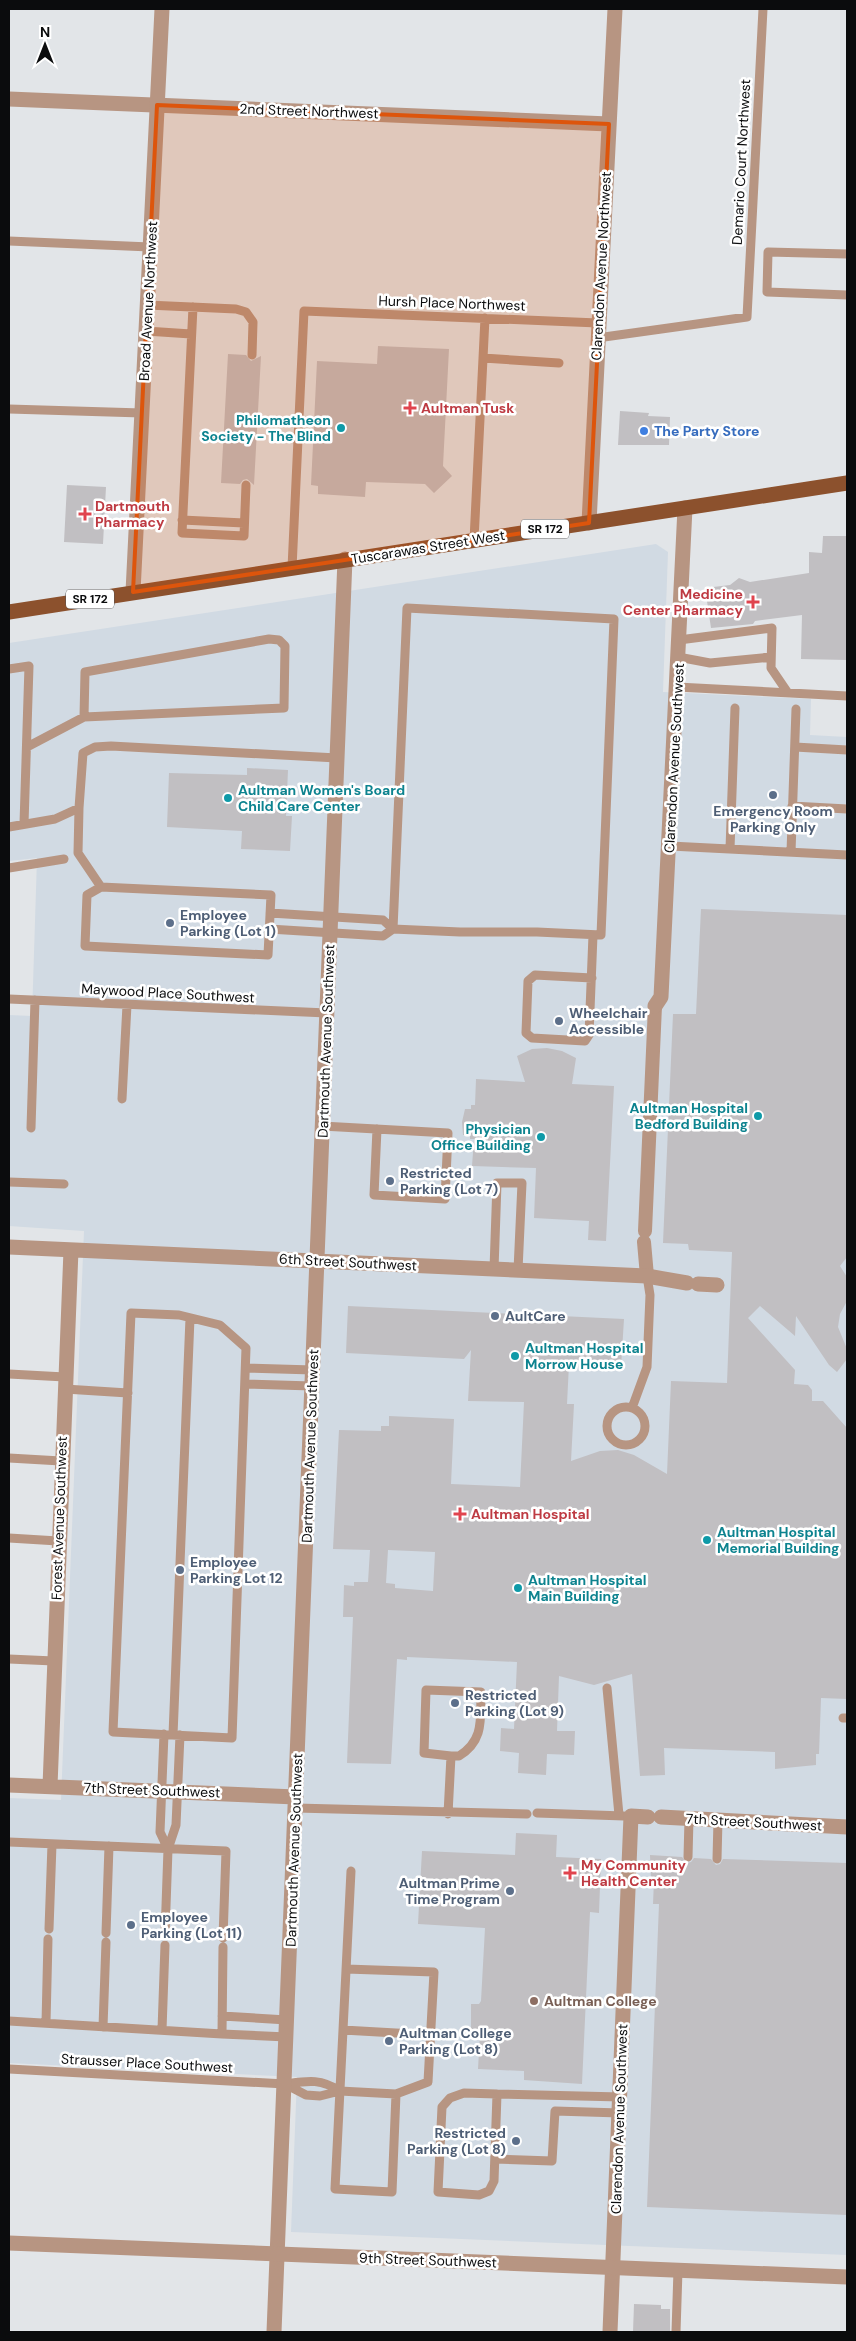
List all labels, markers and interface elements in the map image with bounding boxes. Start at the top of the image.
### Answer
north arrow [20,20,70,70]
text: N [40,23,50,41]
street label: Demario Court Northwest [728,79,754,245]
street label: 2nd Street Northwest [239,100,379,122]
street label: Clarendon Avenue Northwest [587,171,615,361]
street label: Broad Avenue Northwest [135,220,161,382]
street label: Hursh Place Northwest [378,291,526,315]
place label: Aultman Tusk [421,399,514,417]
marker: Aultman Tusk [403,401,417,415]
place label: Philomatheon Society - The Blind [201,411,331,445]
marker: Philomatheon Society - The Blind [335,422,347,434]
place label: The Party Store [654,422,760,440]
marker: The Party Store [638,425,650,437]
place label: Dartmouth Pharmacy [95,497,170,531]
marker: Dartmouth Pharmacy [79,508,91,520]
road number: SR 172 [521,520,569,538]
street label: Tuscarawas Street West [350,526,506,568]
place label: Medicine Center Pharmacy [623,585,744,619]
road number: SR 172 [66,590,114,608]
marker: Medicine Center Pharmacy [747,596,759,608]
street label: Clarendon Avenue Southwest [660,662,688,854]
place label: Aultman Women's Board Child Care Center [238,781,405,815]
marker: Emergency Room Parking Only [767,789,779,801]
marker: Aultman Women's Board Child Care Center [222,792,234,804]
place label: Emergency Room Parking Only [713,802,833,836]
place label: Employee Parking (Lot 1) [180,906,276,940]
marker: Employee Parking (Lot 1) [164,917,176,929]
street label: Dartmouth Avenue Southwest [314,944,338,1138]
street label: Maywood Place Southwest [81,979,255,1007]
place label: Wheelchair Accessible [569,1004,648,1038]
marker: Wheelchair Accessible [553,1015,565,1027]
place label: Aultman Hospital Bedford Building [629,1099,748,1133]
marker: Aultman Hospital Bedford Building [752,1110,764,1122]
place label: Physician Office Building [431,1120,531,1154]
marker: Physician Office Building [535,1131,547,1143]
place label: Restricted Parking (Lot 7) [400,1164,499,1198]
marker: Restricted Parking (Lot 7) [384,1175,396,1187]
street label: 6th Street Southwest [279,1249,417,1275]
place label: AultCare [505,1307,566,1325]
marker: AultCare [489,1310,501,1322]
place label: Aultman Hospital Morrow House [525,1339,644,1373]
street label: Dartmouth Avenue Southwest [298,1349,322,1543]
marker: Aultman Hospital Morrow House [509,1350,521,1362]
street label: Forest Avenue Southwest [47,1436,71,1600]
place label: Aultman Hospital [471,1505,590,1523]
marker: Aultman Hospital [453,1507,467,1521]
place label: Aultman Hospital Memorial Building [717,1523,839,1557]
marker: Aultman Hospital Memorial Building [701,1534,713,1546]
place label: Employee Parking Lot 12 [190,1553,283,1587]
marker: Employee Parking Lot 12 [174,1564,186,1576]
place label: Aultman Hospital Main Building [528,1571,647,1605]
marker: Aultman Hospital Main Building [512,1582,524,1594]
place label: Restricted Parking (Lot 9) [465,1686,564,1720]
marker: Restricted Parking (Lot 9) [449,1697,461,1709]
street label: Dartmouth Avenue Southwest [282,1753,306,1947]
street label: 7th Street Southwest [83,1779,221,1801]
street label: 7th Street Southwest [685,1809,823,1835]
place label: My Community Health Center [581,1856,687,1890]
marker: My Community Health Center [563,1866,577,1880]
place label: Aultman Prime Time Program [399,1874,500,1908]
marker: Aultman Prime Time Program [504,1885,516,1897]
place label: Employee Parking (Lot 11) [141,1908,242,1942]
marker: Employee Parking (Lot 11) [125,1919,137,1931]
place label: Aultman College [544,1992,657,2010]
marker: Aultman College [528,1995,540,2007]
place label: Aultman College Parking (Lot 8) [399,2024,512,2058]
street label: Clarendon Avenue Southwest [607,2024,631,2214]
marker: Aultman College Parking (Lot 8) [383,2035,395,2047]
street label: Strausser Place Southwest [60,2049,234,2077]
place label: Restricted Parking (Lot 8) [407,2124,506,2158]
marker: Restricted Parking (Lot 8) [510,2135,522,2147]
street label: 9th Street Southwest [359,2249,497,2271]

